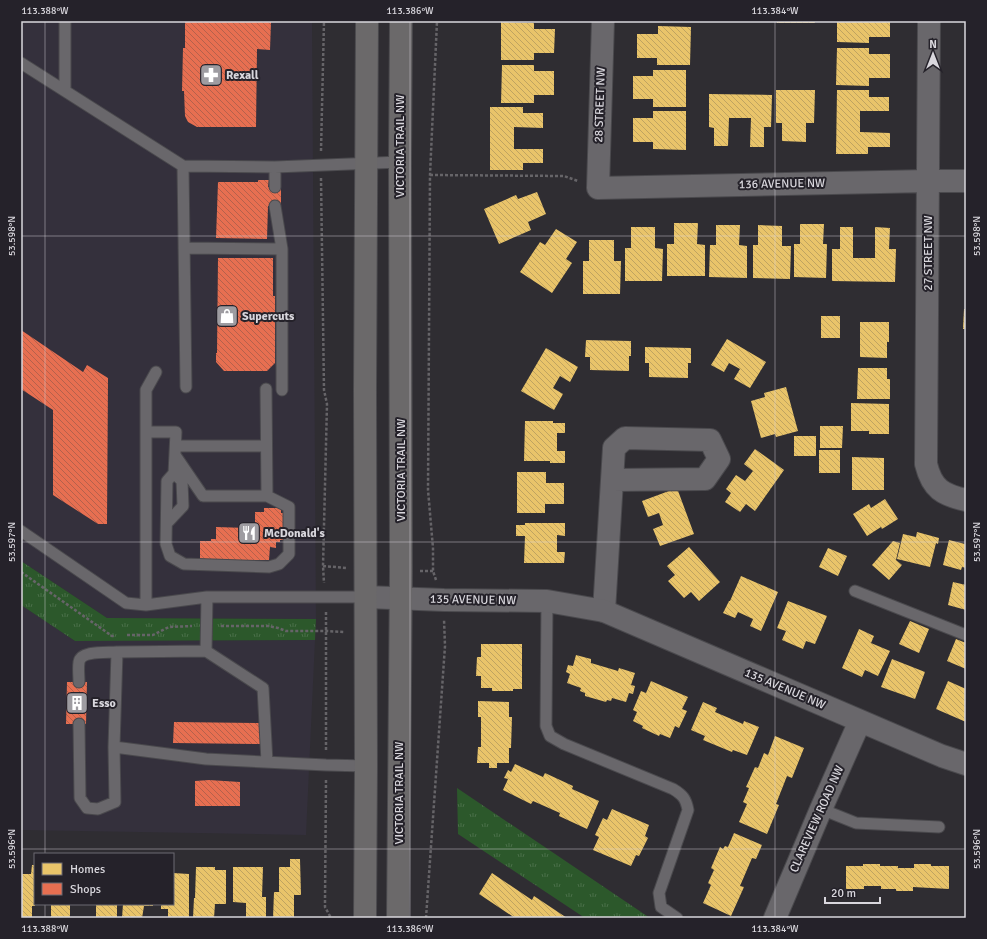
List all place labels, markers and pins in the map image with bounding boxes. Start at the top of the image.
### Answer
pharmacy icon: Rexall [198,62,224,88]
place label: Rexall [226,68,259,83]
shop icon: Supercuts [214,303,240,329]
place label: Supercuts [242,309,295,324]
restaurant icon: McDonald's [236,520,262,546]
place label: McDonald's [264,526,326,541]
building icon: Esso [64,690,90,716]
place label: Esso [92,696,116,711]

